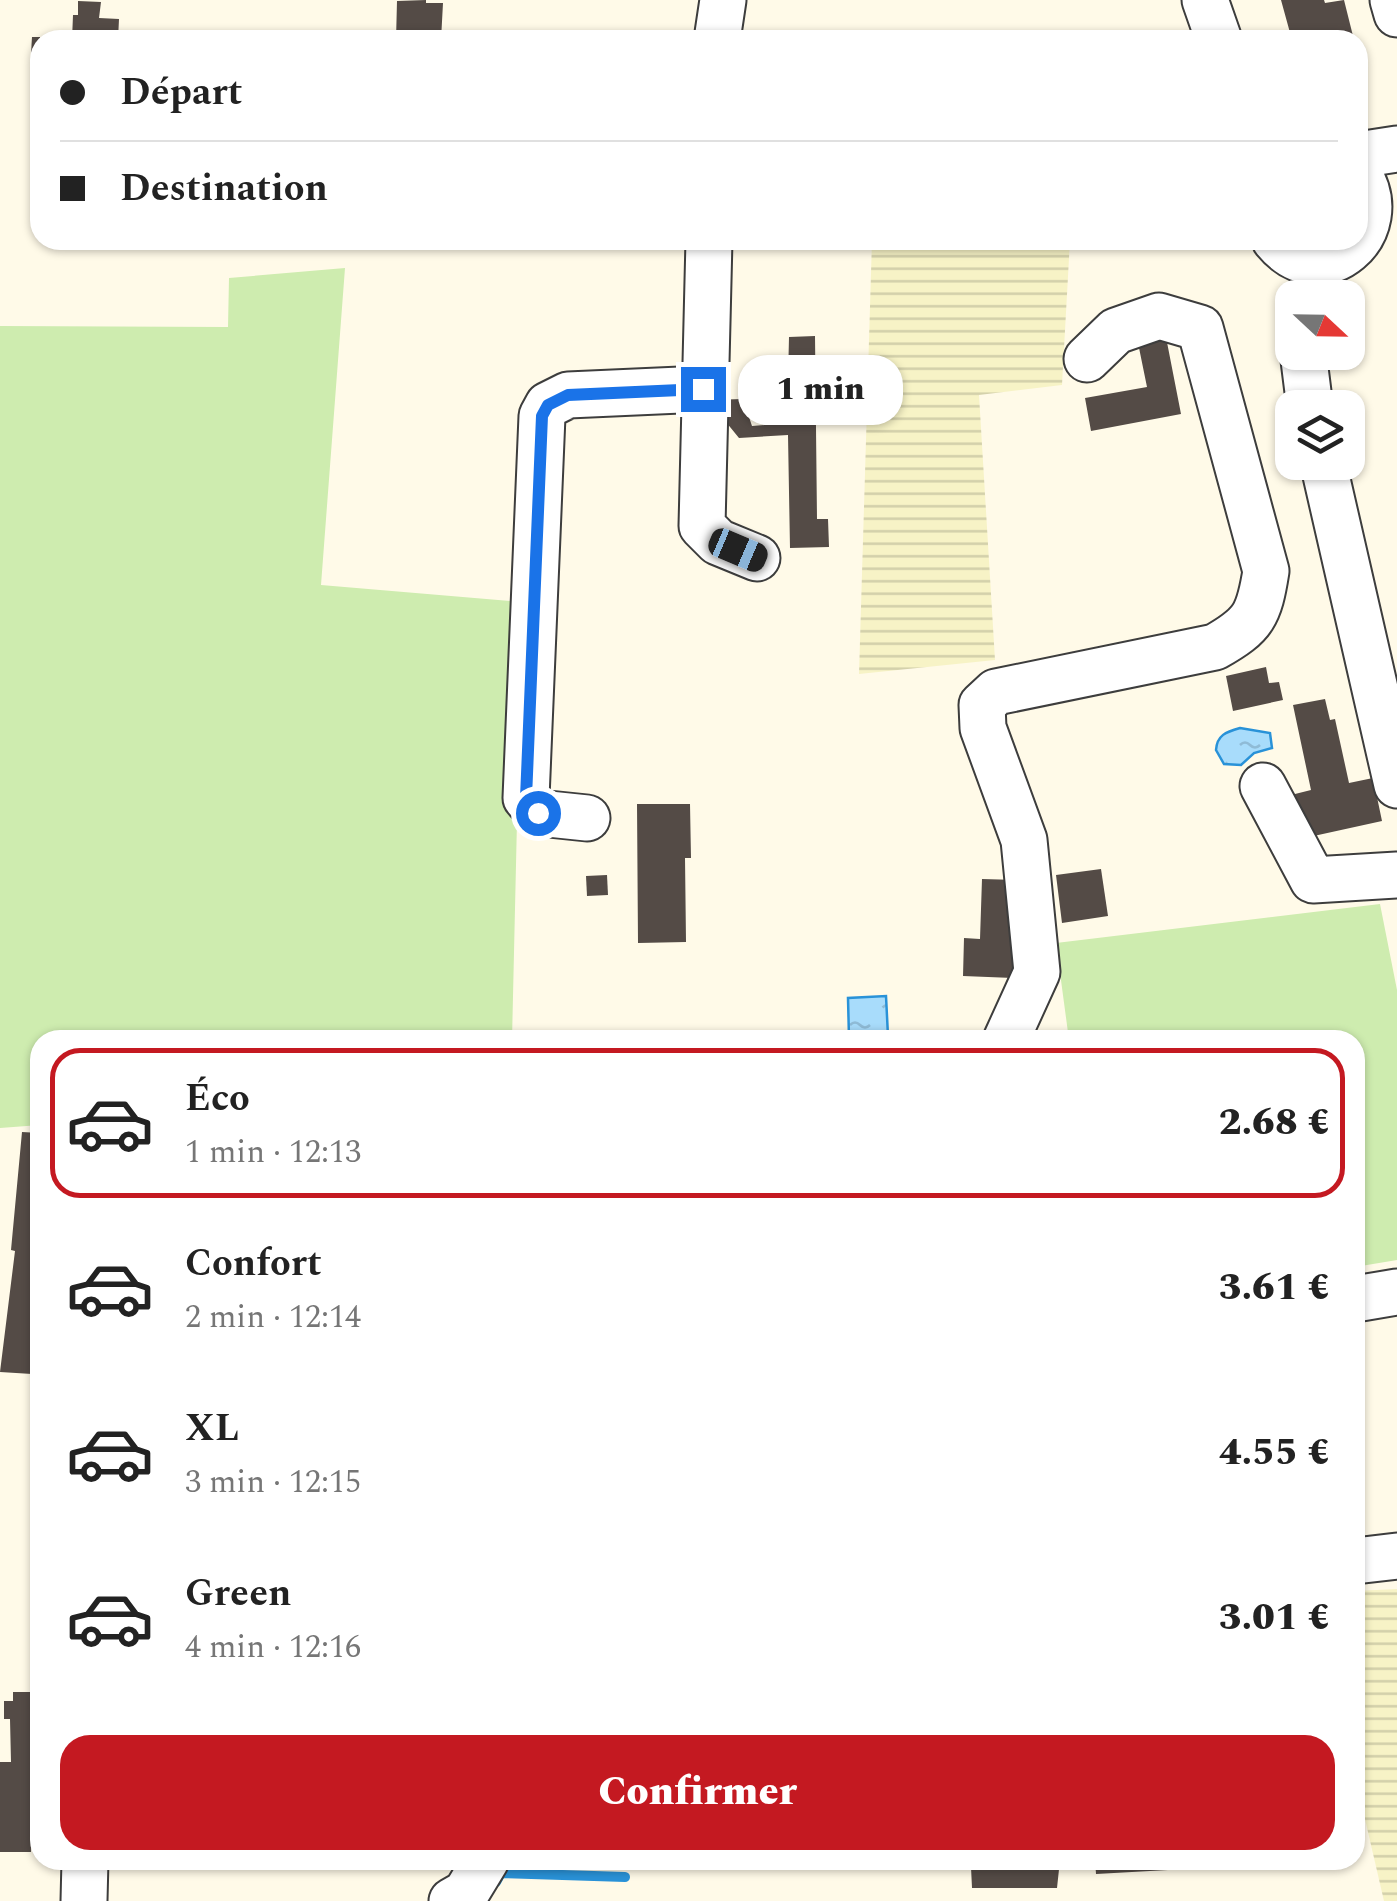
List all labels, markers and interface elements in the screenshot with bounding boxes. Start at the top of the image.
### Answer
text: Départ [120,64,242,122]
text: Destination [120,160,328,218]
north arrow [1275,280,1365,370]
map controls [1275,280,1365,480]
callout: 1 min [738,354,903,424]
text: 1 min [776,365,865,414]
route end [681,367,726,412]
button: layers [1275,390,1365,480]
car [705,524,771,576]
route start [516,791,561,836]
text: Éco [185,1070,250,1128]
icon: car [65,1078,155,1168]
text: 2.68 € [1219,1094,1330,1152]
text: 1 min · 12:13 [185,1128,361,1177]
text: Confort [185,1235,322,1293]
icon: car [65,1243,155,1333]
text: 3.61 € [1219,1259,1330,1317]
text: 2 min · 12:14 [185,1293,361,1342]
text: XL [185,1400,239,1458]
icon: car [65,1408,155,1498]
text: 4.55 € [1219,1424,1330,1482]
text: 3 min · 12:15 [185,1458,361,1507]
text: Green [185,1565,292,1623]
icon: car [65,1573,155,1663]
text: 3.01 € [1219,1589,1330,1647]
text: 4 min · 12:16 [185,1623,361,1672]
button: Confirmer [60,1735,1335,1850]

